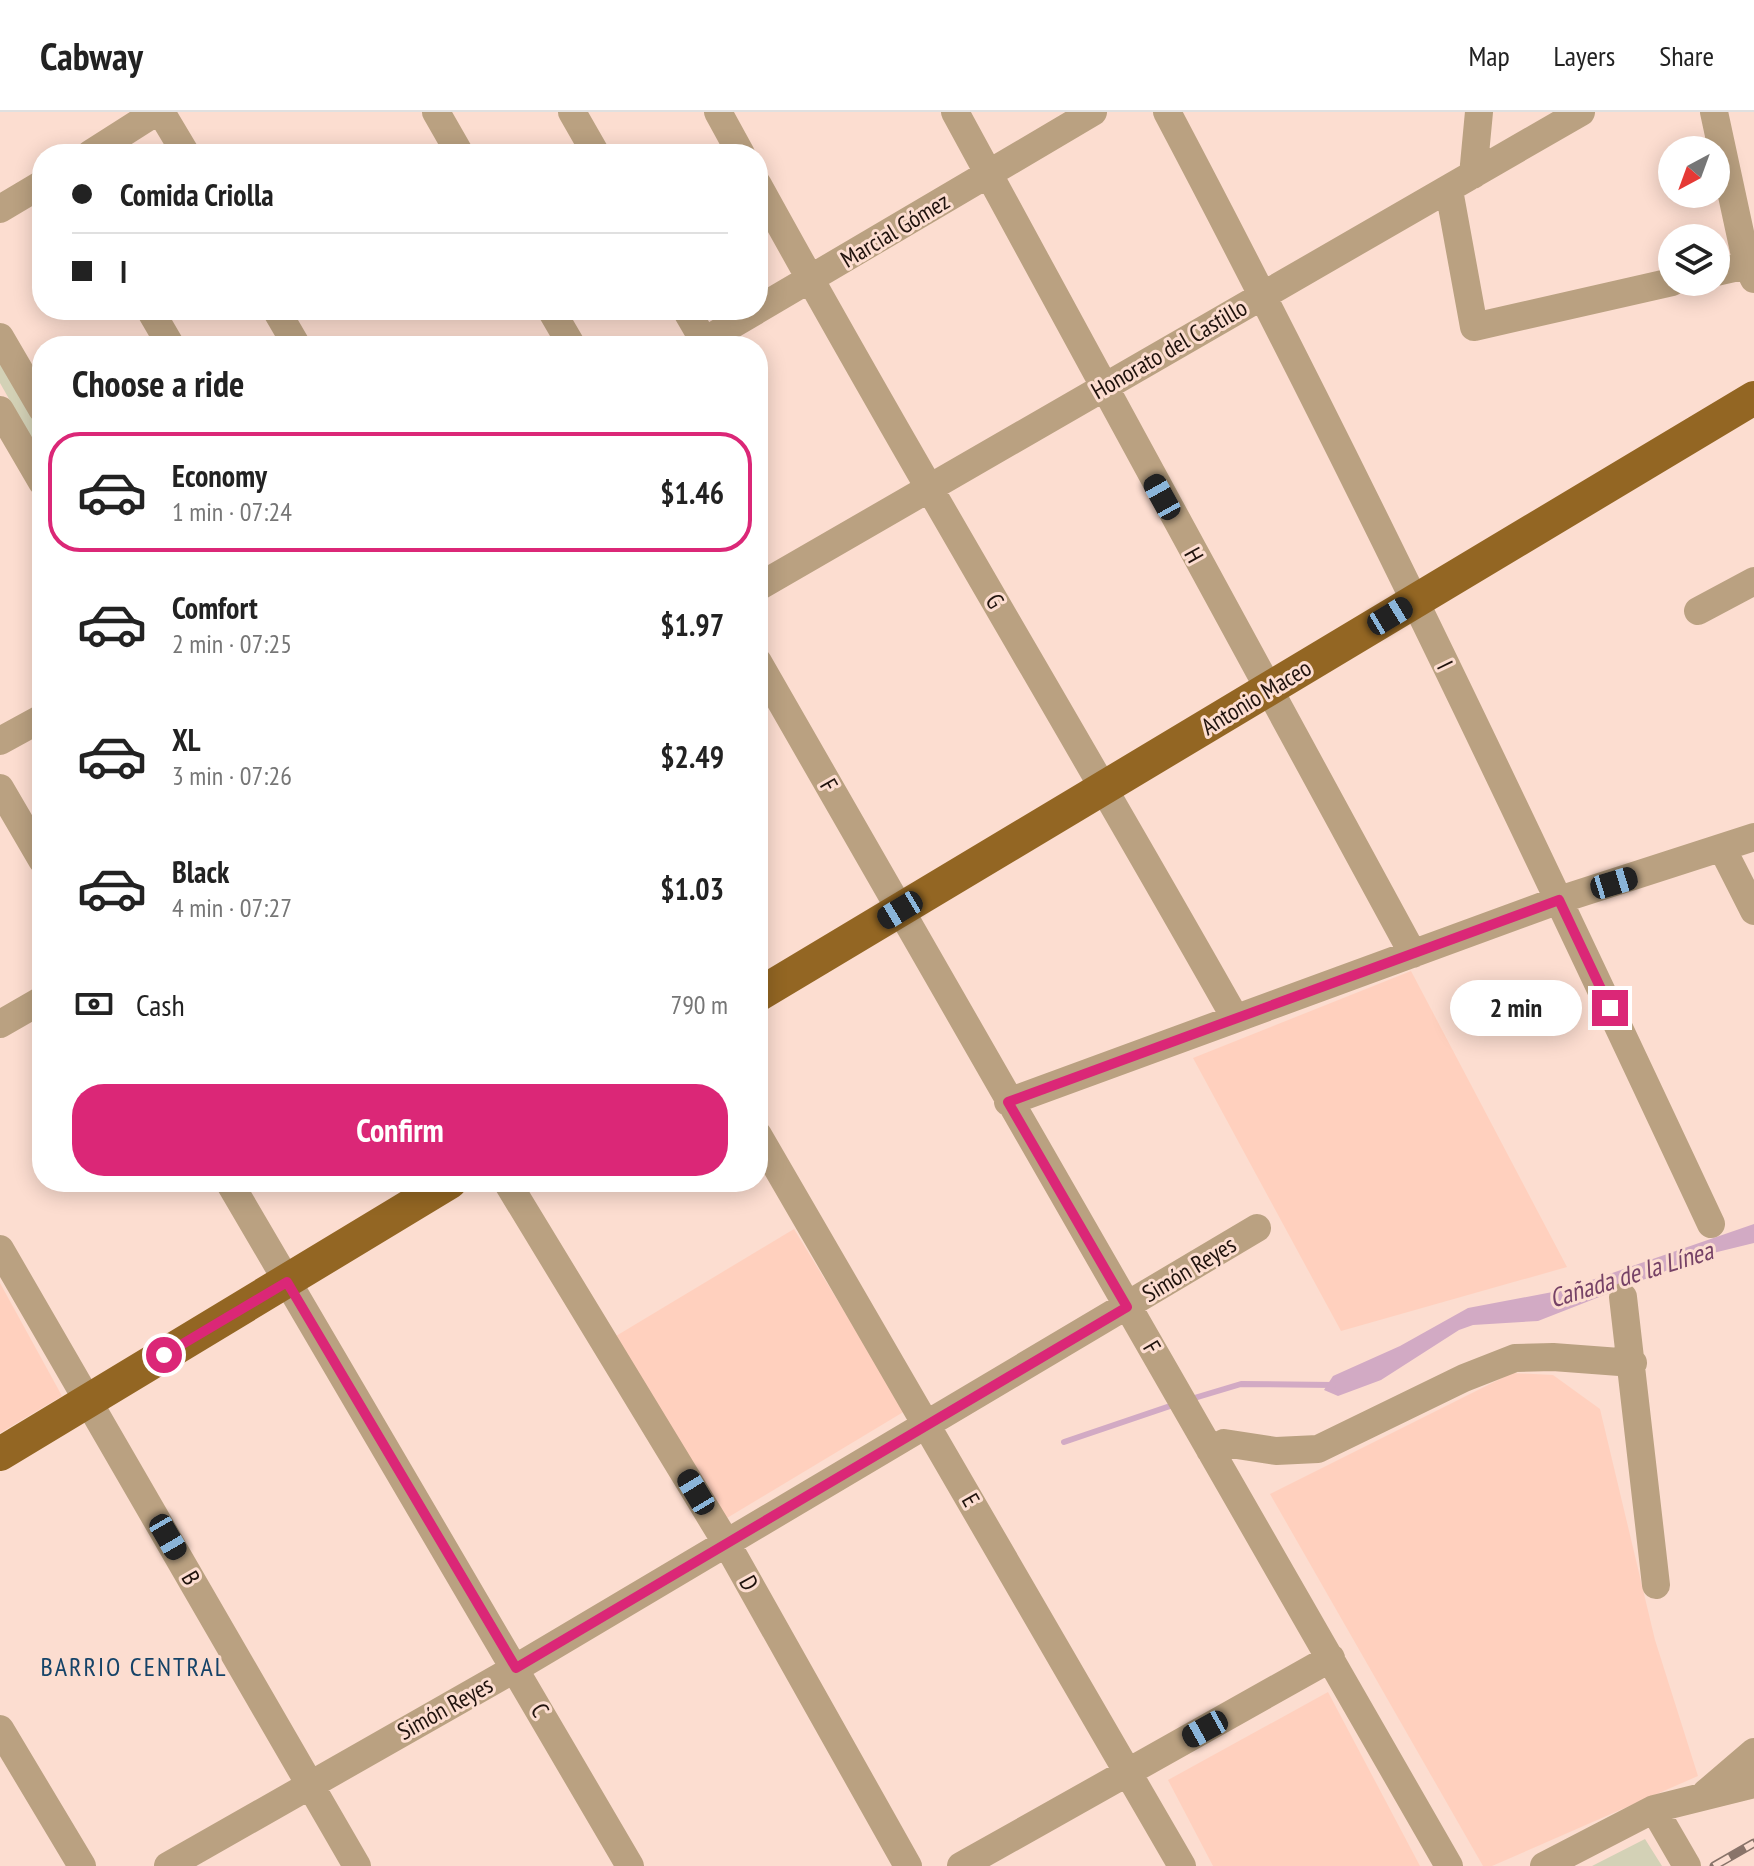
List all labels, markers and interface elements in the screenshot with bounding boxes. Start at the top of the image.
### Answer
text: Cabway [40,31,143,80]
text: Map [1468,37,1510,74]
text: Layers [1554,37,1615,74]
text: Share [1659,37,1714,74]
north arrow [1658,136,1730,208]
map controls [1658,136,1730,296]
text: Comida Criolla [120,175,274,214]
street label: Marcial Gómez [835,185,955,275]
button: layers [1658,224,1730,296]
text: I [120,252,127,291]
street label: Honorato del Castillo [1086,292,1252,406]
text: Choose a ride [72,360,244,407]
icon: car [76,456,148,528]
text: Economy [172,456,267,495]
car [1140,470,1184,524]
text: $1.46 [660,473,724,512]
text: 1 min · 07:24 [172,495,292,528]
street label: H [1177,542,1211,568]
icon: car [76,588,148,660]
text: Comfort [172,588,258,627]
street label: G [979,588,1011,614]
car [1363,593,1417,639]
text: $1.97 [660,605,724,644]
text: 2 min · 07:25 [172,627,292,660]
street label: Antonio Maceo [1195,652,1317,742]
street label: I [1430,656,1460,674]
icon: car [76,720,148,792]
text: XL [172,720,201,759]
text: $2.49 [660,737,724,776]
text: 3 min · 07:26 [172,759,292,792]
street label: F [813,773,845,797]
icon: car [76,852,148,924]
text: Black [172,852,229,891]
car [1588,865,1640,901]
text: $1.03 [660,869,724,908]
car [873,887,927,933]
text: 4 min · 07:27 [172,891,292,924]
callout: 2 min [1450,980,1582,1036]
icon: cash [72,982,116,1026]
text: Cash [136,985,185,1024]
text: 790 m [670,988,728,1021]
route end [1592,990,1628,1026]
text: 2 min [1490,991,1542,1024]
button: Confirm [72,1084,728,1176]
street label: Simón Reyes [1136,1229,1242,1309]
water label: Cañada de la Línea [1545,1233,1718,1315]
street label: F [1136,1335,1168,1359]
route start [146,1337,182,1373]
car [673,1465,719,1519]
street label: E [955,1488,987,1512]
car [146,1510,190,1564]
street label: B [175,1565,207,1591]
street label: D [732,1570,766,1596]
district label: BARRIO CENTRAL [41,1650,228,1683]
street label: Simón Reyes [392,1669,498,1747]
street label: C [524,1697,556,1723]
car [1178,1707,1232,1751]

